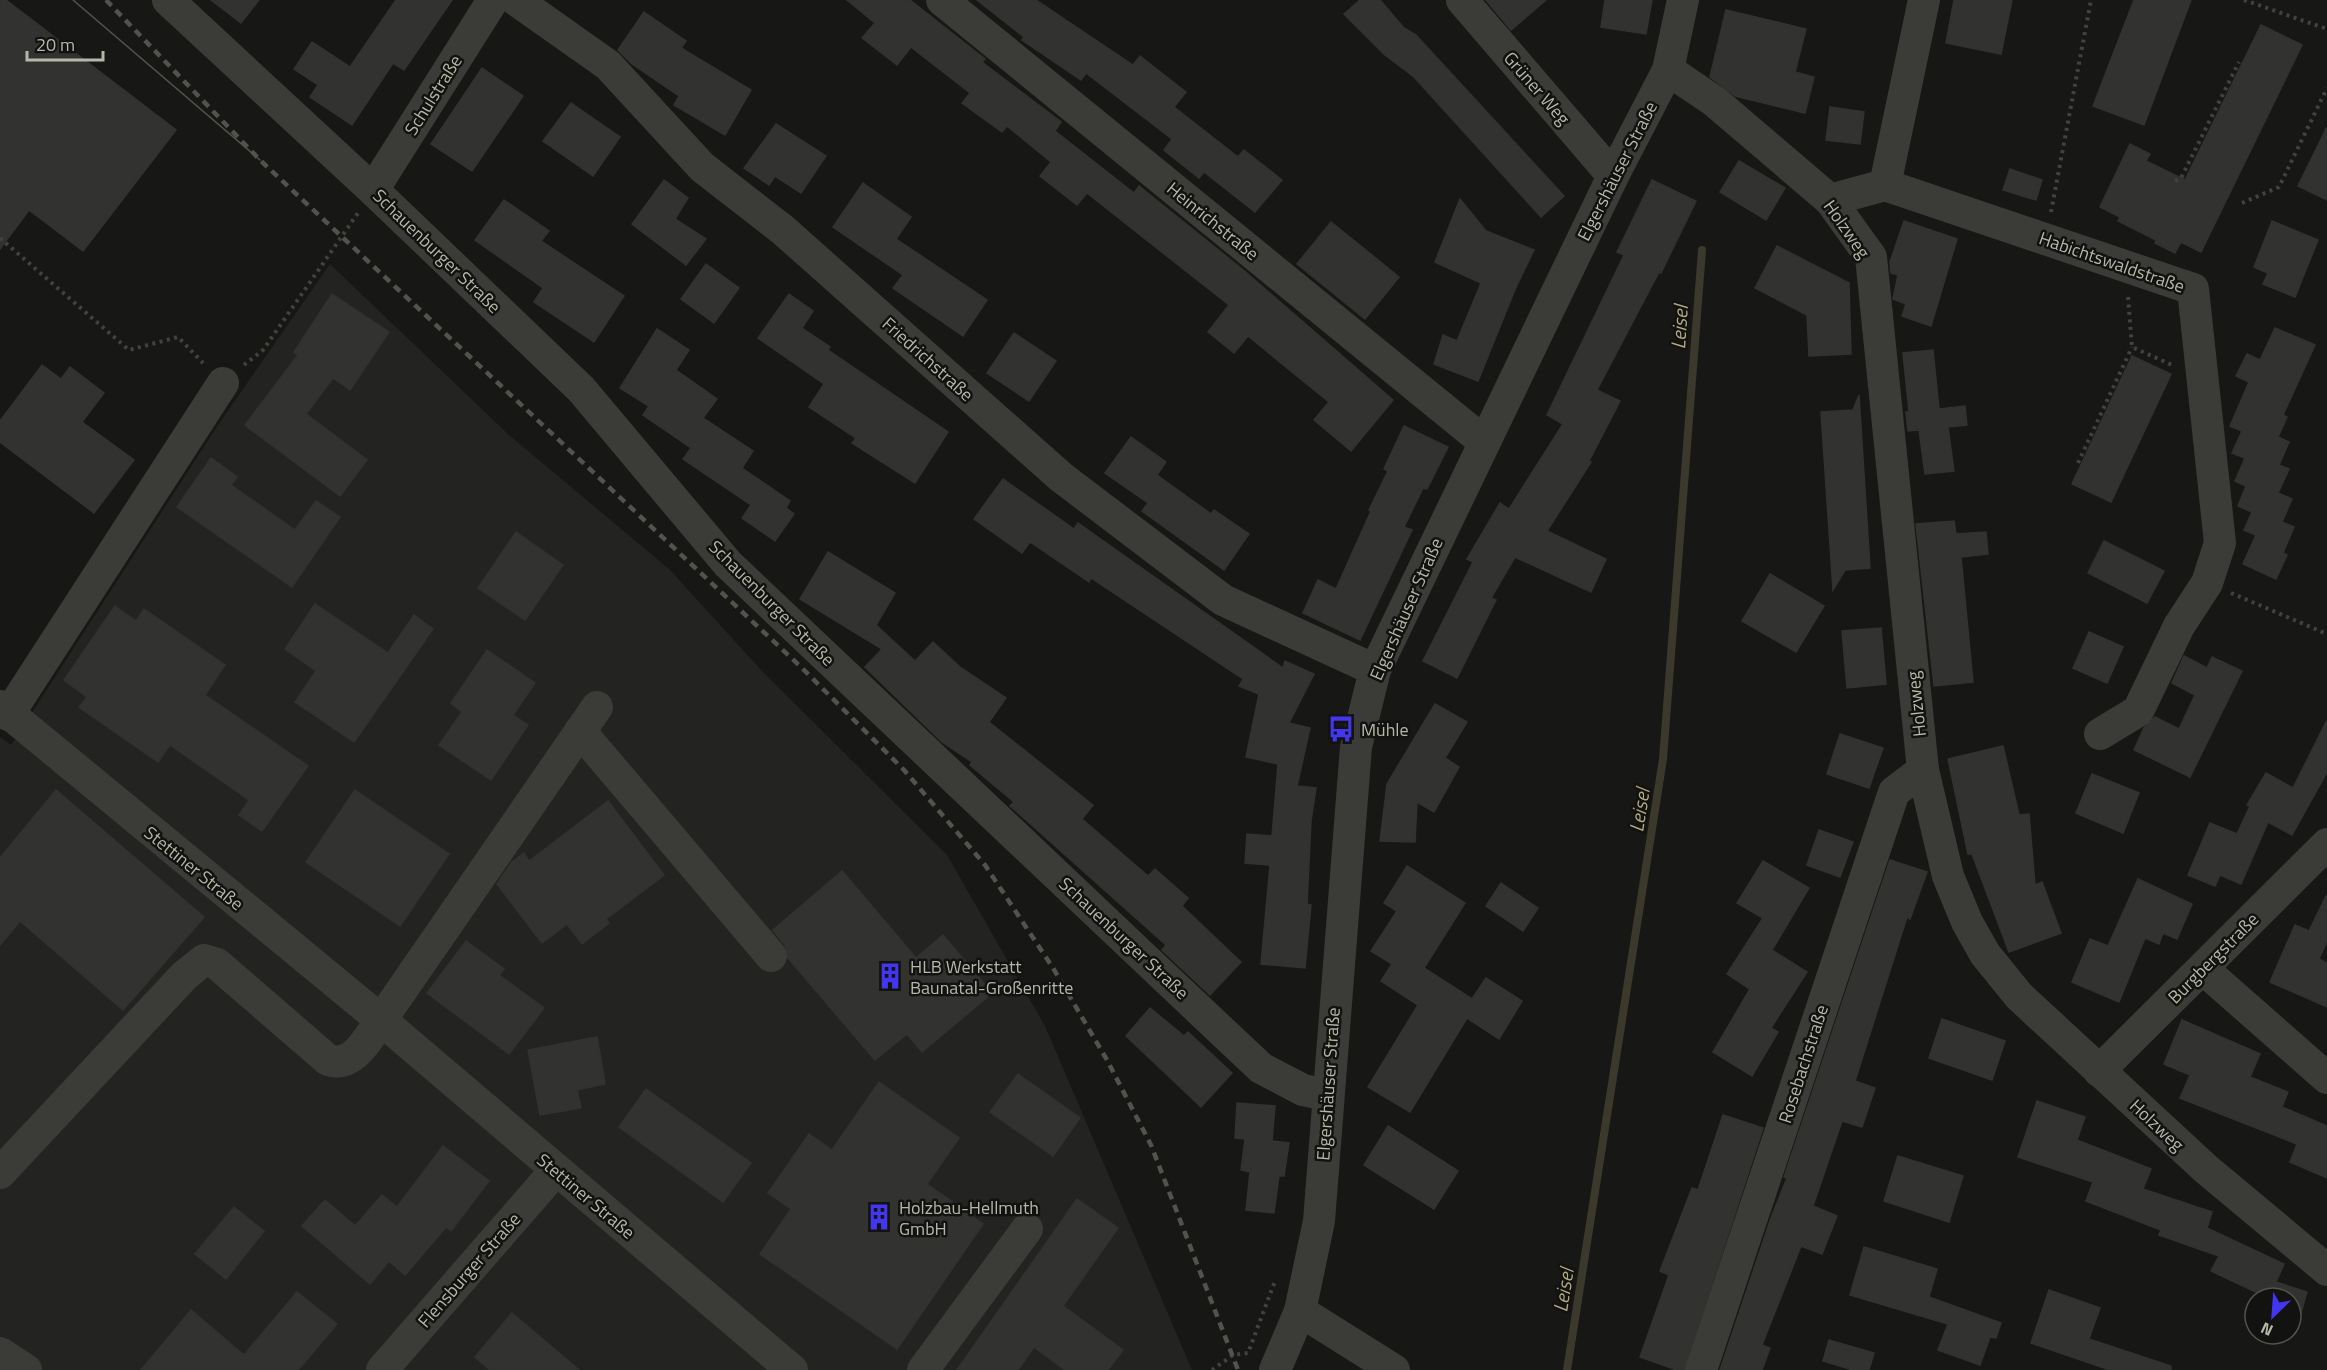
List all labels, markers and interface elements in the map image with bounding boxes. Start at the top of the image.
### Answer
scale bar [27,24,104,62]
text: 20 m [36,31,75,58]
street label: Grüner Weg [1497,45,1577,131]
street label: Schulstraße [398,50,468,140]
street label: Elgershäuser Straße [1570,96,1664,246]
street label: Heinrichstraße [1161,175,1265,267]
street label: Schauenburger Straße [367,183,507,319]
street label: Holzweg [1817,194,1877,264]
street label: Habichtswaldstraße [2036,224,2188,300]
water label: Leisel [1662,301,1696,350]
street label: Friedrichstraße [876,311,980,407]
street label: Elgershäuser Straße [1362,533,1450,685]
street label: Schauenburger Straße [703,534,841,672]
street label: Holzweg [1899,670,1933,738]
bus stop icon: Mühle [1326,714,1356,744]
place label: Mühle [1361,716,1409,743]
water label: Leisel [1620,783,1658,834]
street label: Stettiner Straße [138,819,250,917]
street label: Schauenburger Straße [1053,871,1195,1005]
street label: Burgbergstraße [2161,906,2265,1010]
place label: HLB Werkstatt Baunatal-Großenritte [910,953,1073,1001]
building icon: HLB Werkstatt Baunatal-Großenritte [875,961,905,991]
street label: Rosebachstraße [1771,1001,1835,1127]
street label: Elgershäuser Straße [1309,1006,1347,1162]
street label: Holzweg [2124,1093,2190,1157]
street label: Stettiner Straße [531,1147,641,1245]
place label: Holzbau-Hellmuth GmbH [899,1194,1039,1242]
building icon: Holzbau-Hellmuth GmbH [864,1202,894,1232]
street label: Flensburger Straße [411,1206,527,1334]
water label: Leisel [1544,1263,1582,1314]
north arrow [2243,1286,2303,1346]
text: N [2257,1316,2277,1343]

